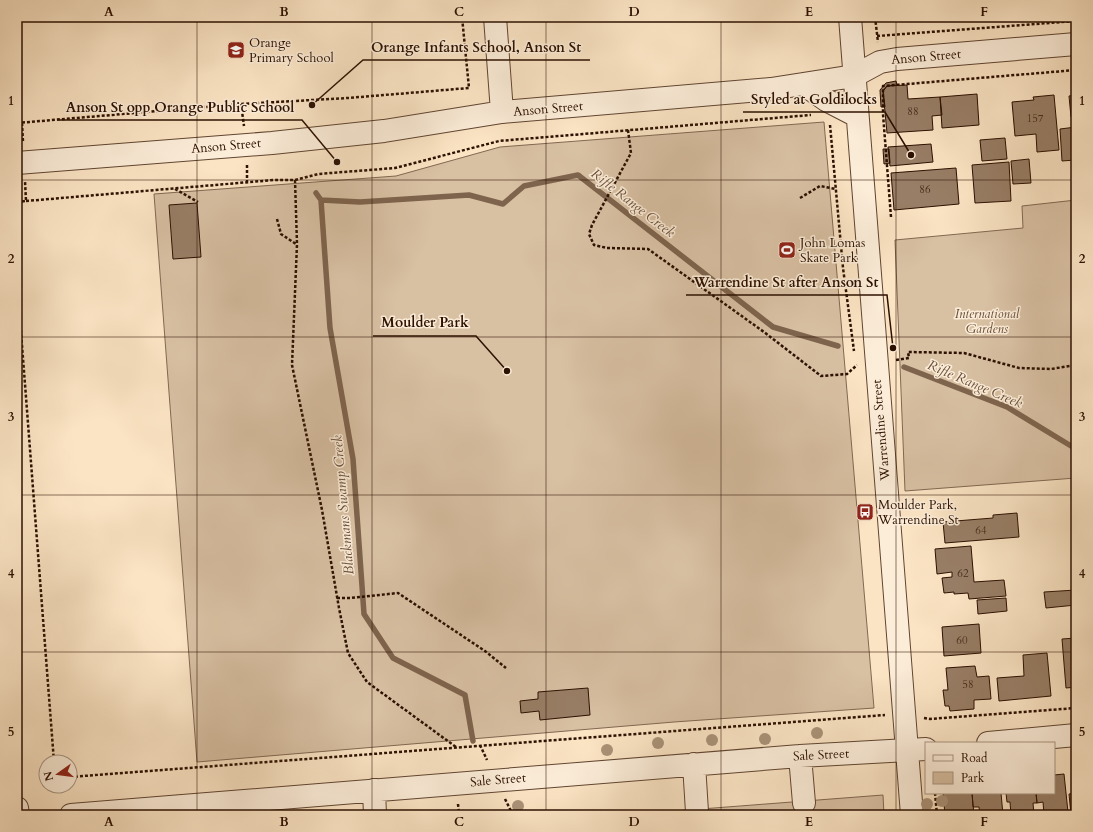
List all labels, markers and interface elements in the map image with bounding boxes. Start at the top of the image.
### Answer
text: A [104,3,114,21]
text: B [279,3,289,21]
text: C [454,3,464,21]
text: D [628,3,640,21]
text: E [805,3,813,21]
text: F [980,3,988,21]
place label: Orange Primary School [249,34,334,67]
callout: Orange Infants School, Anson St [363,34,590,60]
text: Orange Infants School, Anson St [371,38,581,57]
school or university icon: Orange Primary School [226,40,246,60]
street label: Anson Street [890,45,962,69]
callout: Styled at Goldilocks [743,86,885,112]
text: Styled at Goldilocks [751,90,877,109]
text: 1 [8,92,14,110]
text: 1 [1079,92,1085,110]
callout: Anson St opp Orange Public School [57,94,302,120]
street label: Anson Street [512,97,584,121]
text: Anson St opp Orange Public School [66,98,294,117]
house number: 88 [907,104,919,119]
house number: 157 [1027,111,1044,126]
street label: Anson Street [190,134,262,158]
water label: Rifle Range Creek [587,164,679,242]
house number: 86 [919,182,931,197]
place label: John Lomas Skate Park [798,234,865,267]
sports icon: John Lomas Skate Park [777,240,797,260]
text: 2 [8,250,15,268]
text: 2 [1079,250,1086,268]
callout: Warrendine St after Anson St [686,269,887,295]
text: Warrendine St after Anson St [692,273,879,292]
park label: International Gardens [955,305,1020,338]
callout: Moulder Park [373,310,476,336]
text: Moulder Park [381,313,469,332]
water label: Rifle Range Creek [924,355,1026,413]
street label: Warrendine Street [868,379,894,482]
text: 3 [8,408,15,426]
text: 3 [1079,408,1086,426]
water label: Blackmans Swamp Creek [327,434,359,576]
place label: Moulder Park, Warrendine St [877,496,959,529]
bus stop icon: Moulder Park, Warrendine St [855,502,875,522]
house number: 64 [975,523,987,538]
text: 4 [8,565,15,583]
text: 4 [1079,565,1086,583]
house number: 62 [957,566,969,581]
house number: 60 [956,633,968,648]
house number: 58 [962,677,974,692]
text: 5 [8,723,14,741]
text: 5 [1079,723,1085,741]
legend [925,742,1055,794]
street label: Sale Street [793,745,849,765]
text: Road [961,750,988,766]
north arrow [38,754,78,794]
text: N [40,769,57,783]
street label: Sale Street [469,769,527,791]
text: Park [961,770,985,786]
text: A [104,813,114,831]
text: B [279,813,289,831]
text: C [454,813,464,831]
text: D [628,813,640,831]
text: E [805,813,813,831]
text: F [980,813,988,831]

